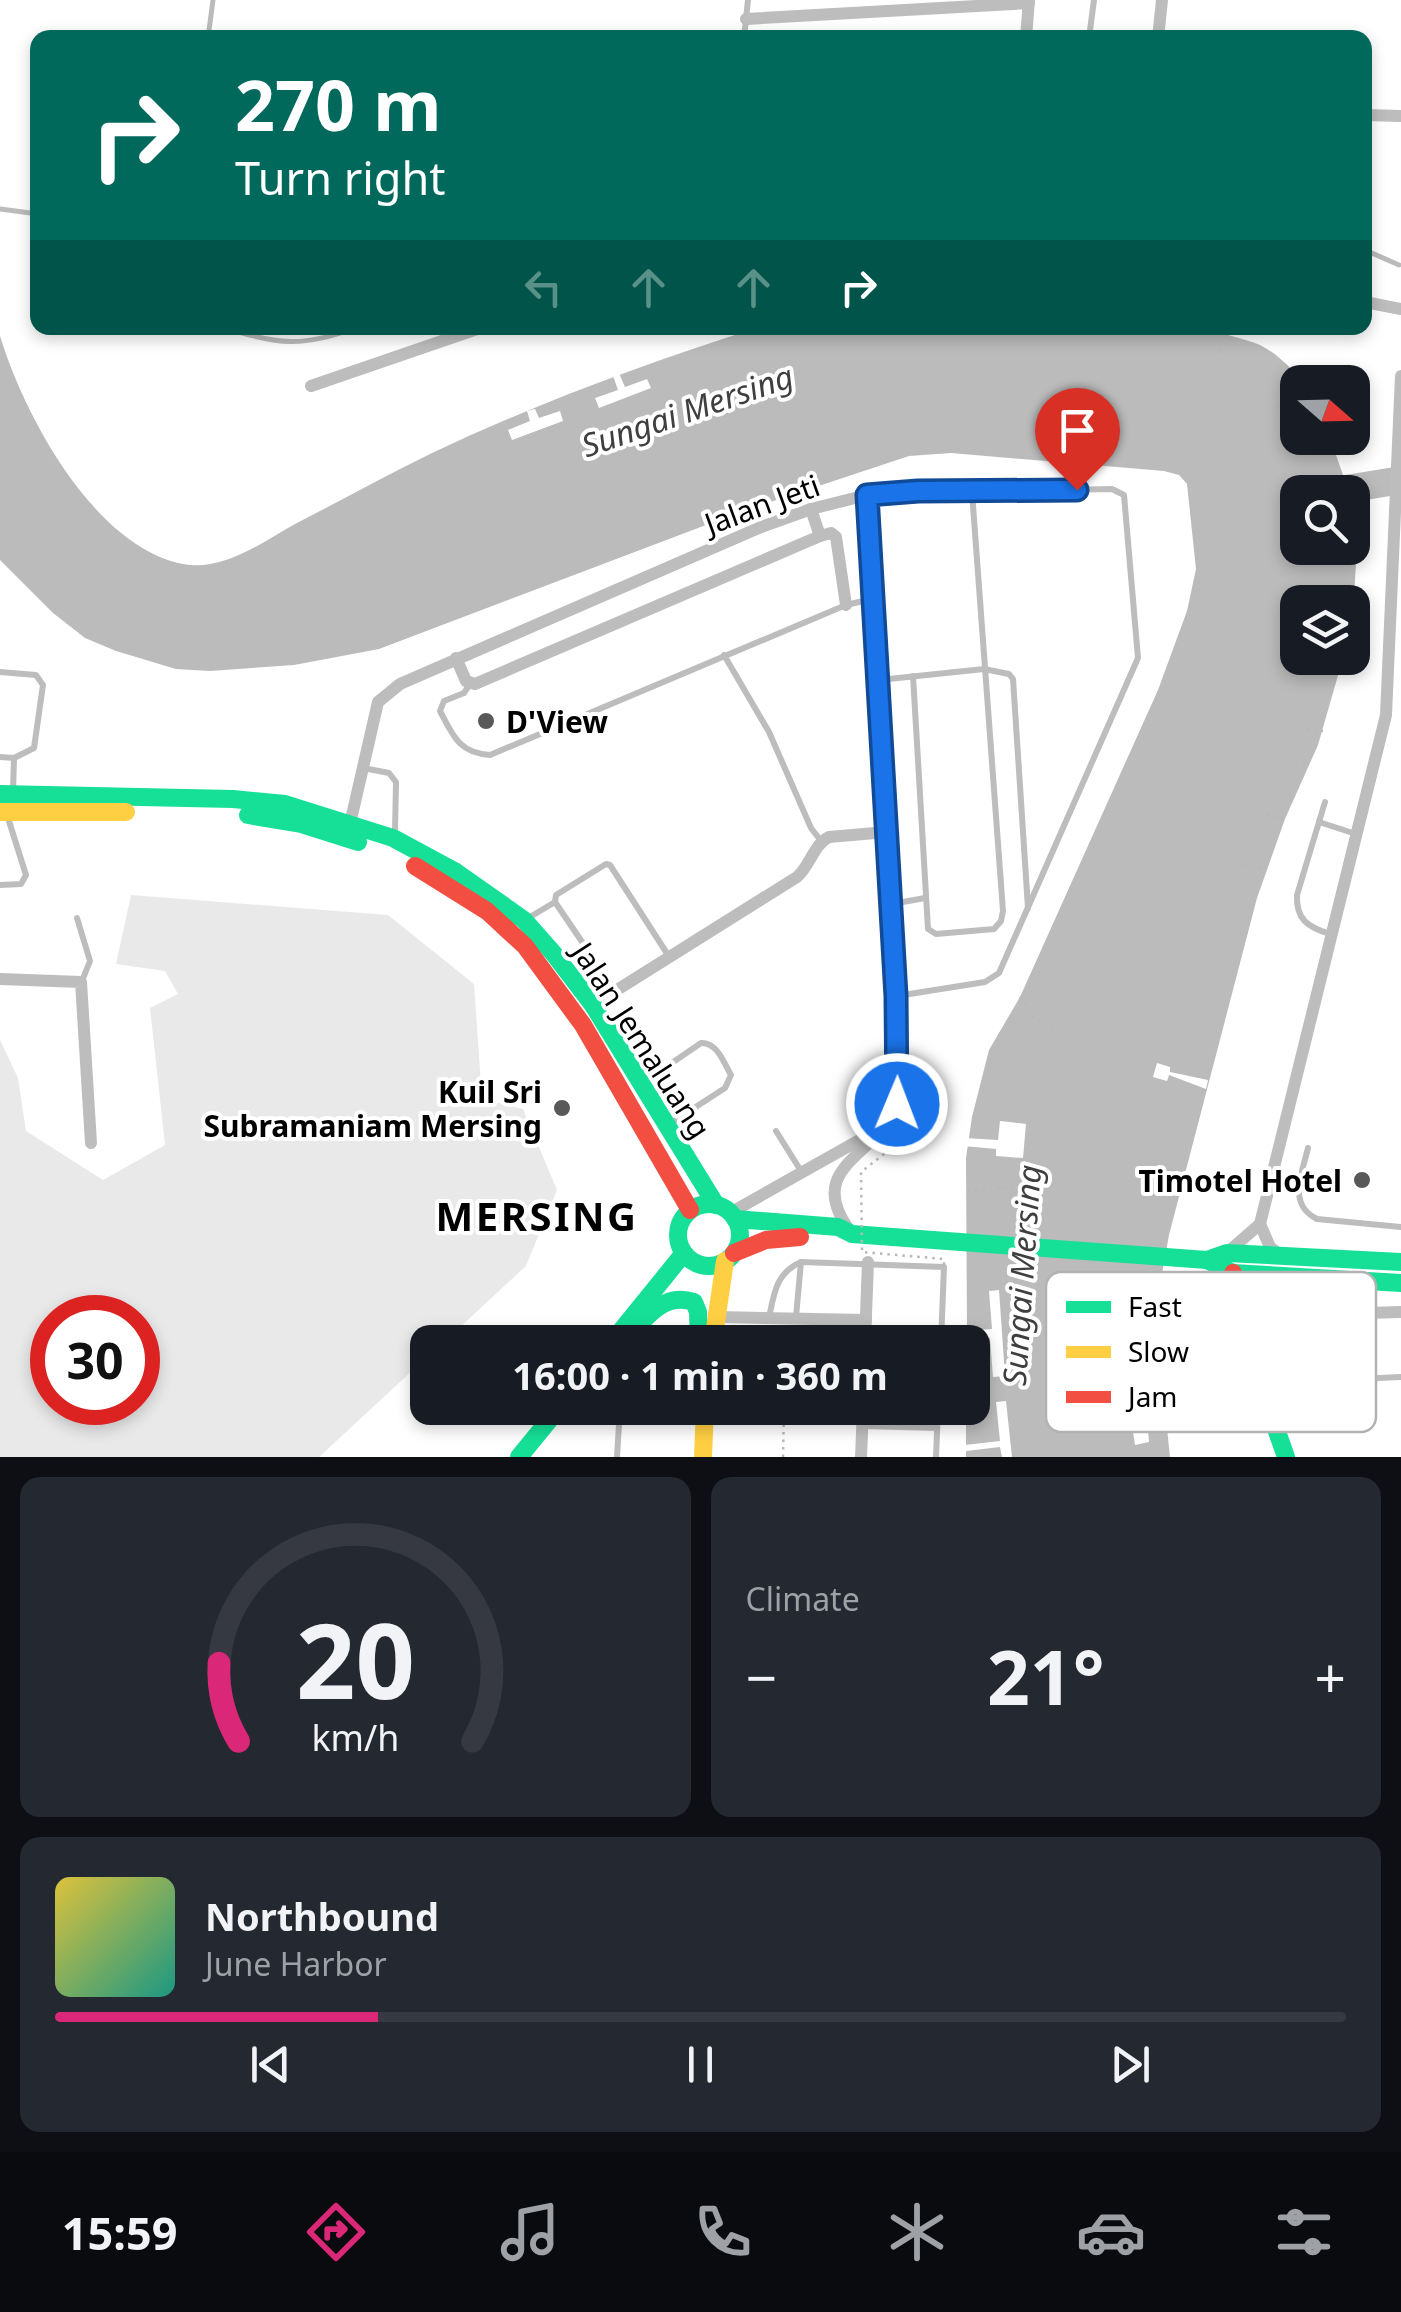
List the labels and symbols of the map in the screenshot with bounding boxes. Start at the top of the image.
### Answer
water label: Sungai Mersing [575,354,799,466]
north arrow [1280,365,1370,455]
pin [1035,388,1120,491]
street label: Jalan Jeti [696,464,825,545]
place label: D'View [506,701,608,742]
marker: D'View [475,710,497,732]
street label: Jalan Jemaluang [562,932,721,1146]
position arrow [845,1052,949,1156]
place label: Kuil Sri Subramaniam Mersing [203,1071,542,1146]
marker: Kuil Sri Subramaniam Mersing [551,1097,573,1119]
place label: Timotel Hotel [1138,1160,1342,1201]
water label: Sungai Mersing [992,1163,1050,1387]
marker: Timotel Hotel [1351,1169,1373,1191]
district label: MERSING [436,1188,638,1243]
legend [1046,1272,1376,1432]
text: Fast [1128,1287,1182,1325]
speed limit sign: 30 [30,1295,160,1425]
text: Slow [1128,1332,1189,1370]
text: Jam [1125,1377,1178,1415]

